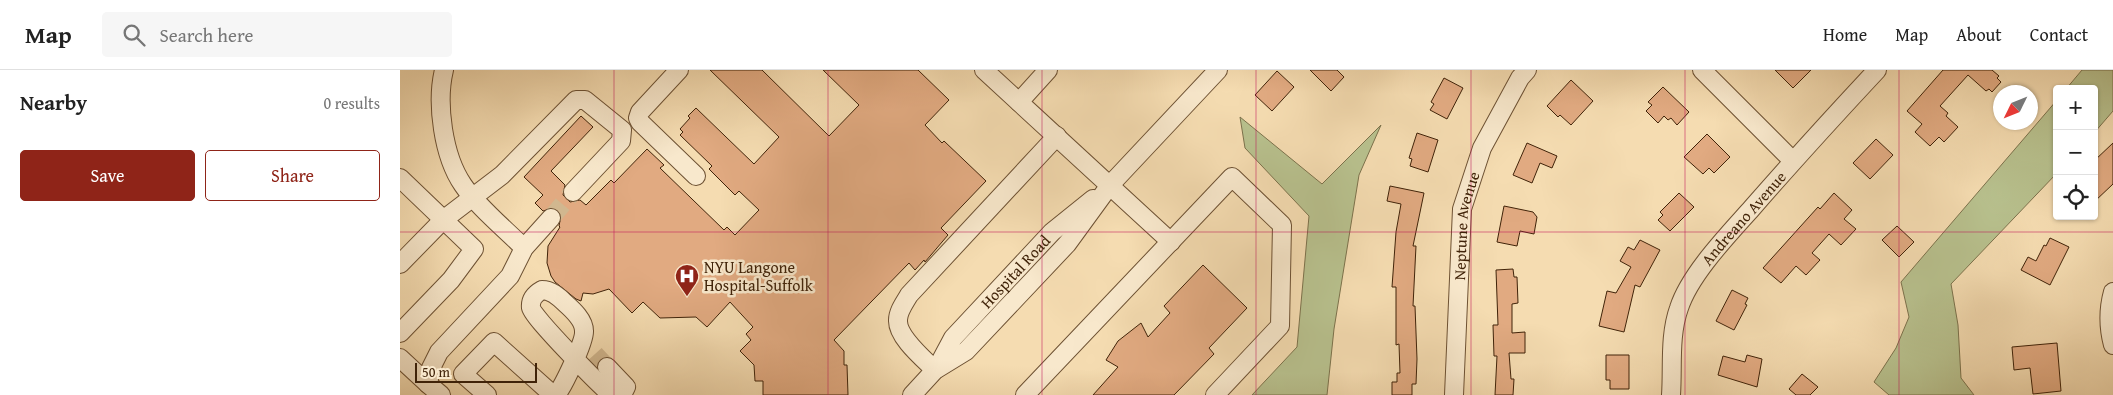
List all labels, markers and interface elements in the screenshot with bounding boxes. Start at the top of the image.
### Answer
search box [102,12,452,57]
text: Map [25,17,72,52]
icon: search [120,21,148,49]
text: Search here [160,21,253,49]
text: Home [1823,21,1867,48]
text: Map [1895,21,1928,48]
text: About [1956,21,2002,48]
text: Contact [2030,21,2088,48]
north arrow [1993,85,2038,130]
map controls [2053,85,2098,220]
button: + [2053,85,2098,130]
text: Nearby [20,87,87,118]
text: 0 results [323,91,380,115]
button: − [2053,130,2098,175]
button: Save [20,150,195,201]
button: Share [205,150,380,201]
street label: Andreano Avenue [1695,166,1791,270]
street label: Neptune Avenue [1447,168,1486,281]
button: locate [2053,175,2098,220]
street label: Hospital Road [975,229,1056,314]
place label: NYU Langone Hospital-Suffolk [704,255,814,297]
hospital icon: NYU Langone Hospital-Suffolk [674,263,700,297]
scale bar [415,360,538,383]
text: 50 m [422,362,450,382]

